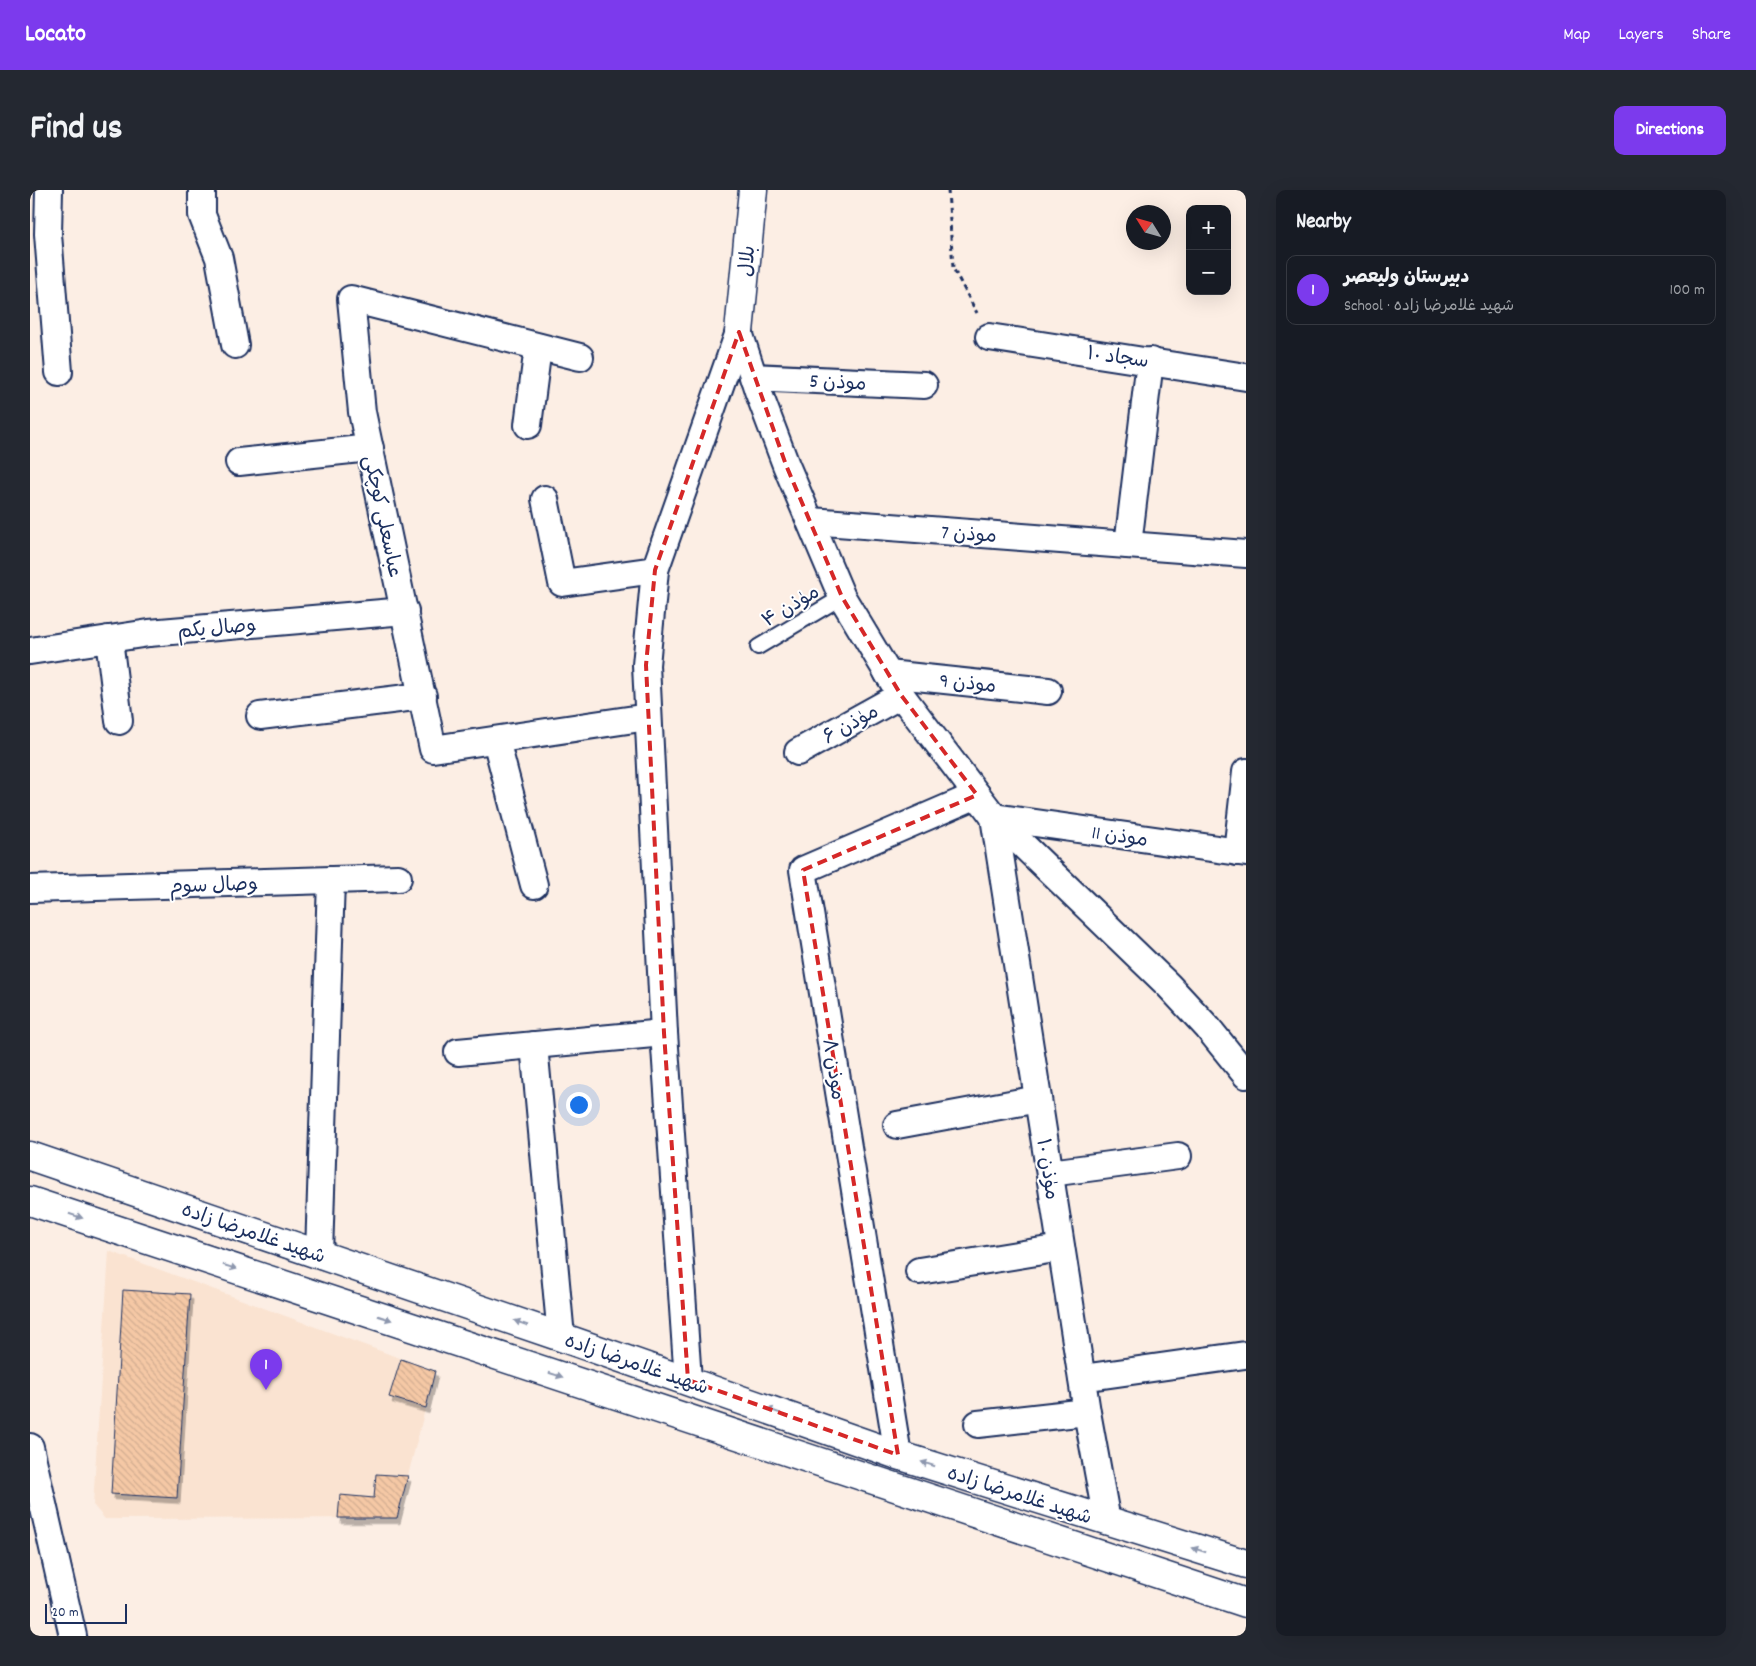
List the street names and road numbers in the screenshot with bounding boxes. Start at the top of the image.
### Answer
street label: بلال [734,244,764,278]
street label: سجاد ۱۰ [1085,341,1150,377]
street label: موذن 5 [809,369,867,399]
street label: عباسعلی کوچکی [354,453,408,580]
street label: موذن 7 [940,520,998,552]
street label: موٰذن ۴ [757,579,826,636]
street label: وصال یکم [176,613,258,647]
street label: موذن 9 [938,668,998,702]
street label: موٰذن ۶ [818,699,885,752]
street label: موذن 11 [1090,820,1150,856]
street label: وصال سوم [169,871,259,903]
street label: موذن ۸ [813,1037,851,1102]
street label: موٰذن ۱۰ [1027,1137,1065,1202]
street label: شهید غلامرضا زاده [177,1197,329,1273]
street label: شهید غلامرضا زاده [560,1328,712,1404]
street label: شهید غلامرضا زاده [943,1460,1095,1533]

